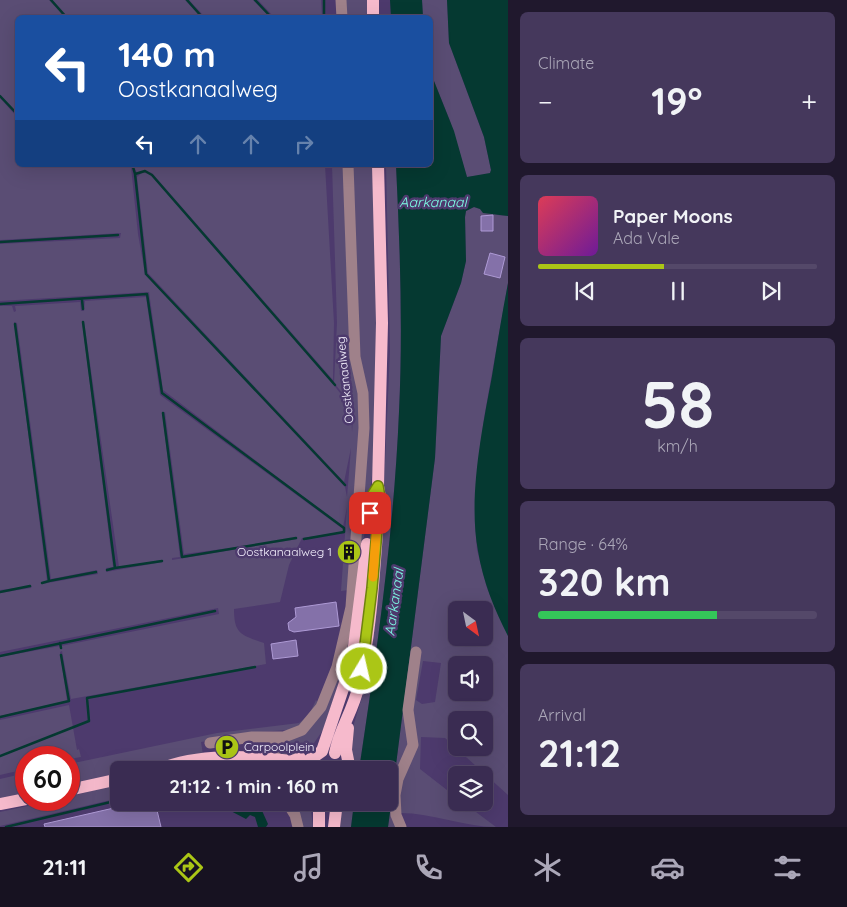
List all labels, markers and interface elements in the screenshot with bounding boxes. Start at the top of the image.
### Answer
text: 140 m [118,32,216,76]
icon: left [35,35,100,100]
text: Climate [538,53,594,73]
text: Oostkanaalweg [118,75,278,103]
text: 19° [651,77,703,125]
text: − [538,84,553,119]
text: + [801,84,817,119]
icon: left [131,130,159,158]
icon: ahead [184,130,212,158]
icon: ahead [237,130,265,158]
icon: right [290,130,318,158]
water label: Aarkanaal [399,193,469,211]
text: Paper Moons [613,204,733,228]
text: Ada Vale [613,228,680,248]
icon: previous [571,277,599,305]
icon: pause [664,277,692,305]
icon: next [757,277,785,305]
street label: Oostkanaalweg [332,336,357,424]
text: 58 [641,363,714,444]
text: km/h [657,436,698,456]
pin [349,492,391,534]
icon: arrive [356,499,384,527]
text: Range · 64% [538,534,628,554]
building icon: Oostkanaalweg 1 [336,539,362,565]
place label: Oostkanaalweg 1 [237,544,332,559]
text: 320 km [538,558,671,606]
water label: Aarkanaal [380,566,408,637]
north arrow [448,601,492,646]
map controls [448,601,493,811]
position arrow [335,642,387,694]
button: sound [448,656,493,701]
text: Arrival [538,705,586,725]
button: search [448,711,493,756]
text: 21:12 [538,729,621,777]
parking icon: Carpoolplein [214,734,240,760]
place label: Carpoolplein [244,739,314,754]
speed limit sign: 60 [15,746,80,811]
button: layers [448,766,493,811]
text: 21:12 · 1 min · 160 m [169,774,339,798]
icon: directions [171,850,206,885]
icon: music [291,850,326,885]
icon: phone [411,850,446,885]
icon: climate [530,850,565,885]
icon: car [650,850,685,885]
icon: filters [770,850,805,885]
text: 21:11 [42,853,87,881]

